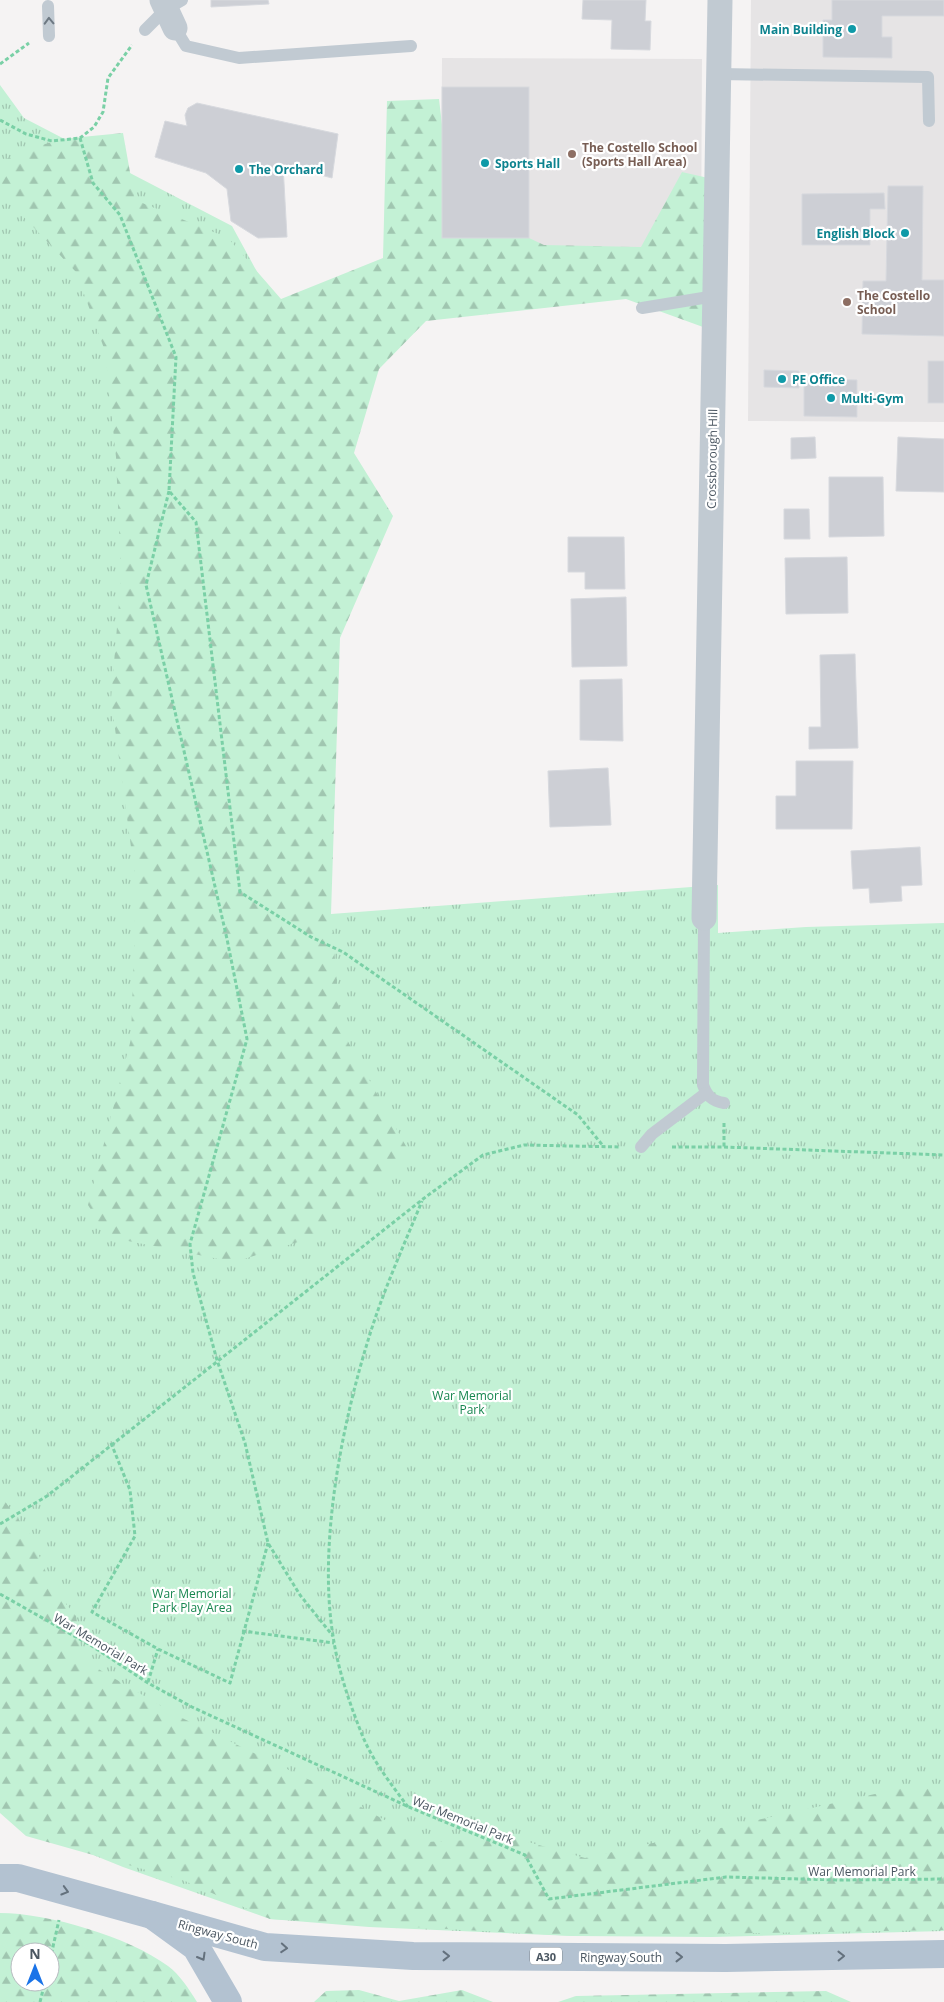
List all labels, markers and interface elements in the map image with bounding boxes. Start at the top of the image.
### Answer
one-way arrow [43,16,54,24]
place label: Main Building [760,21,842,38]
marker: Main Building [846,23,858,35]
place label: The Costello School (Sports Hall Area) [582,139,697,170]
marker: The Costello School (Sports Hall Area) [566,148,578,160]
place label: Sports Hall [495,155,560,172]
marker: Sports Hall [479,157,491,169]
place label: The Orchard [249,161,323,178]
marker: The Orchard [233,163,245,175]
place label: English Block [817,225,896,242]
marker: English Block [899,227,911,239]
place label: The Costello School [857,287,930,318]
marker: The Costello School [841,296,853,308]
place label: PE Office [792,371,845,388]
marker: PE Office [776,373,788,385]
place label: Multi-Gym [841,390,904,407]
marker: Multi-Gym [825,392,837,404]
street label: Crossborough Hill [703,409,721,509]
park label: War Memorial Park [432,1387,512,1418]
park label: War Memorial Park Play Area [152,1585,232,1616]
street label: War Memorial Park [51,1609,152,1679]
street label: War Memorial Park [410,1792,517,1848]
street label: War Memorial Park [808,1863,916,1880]
one-way arrow [61,1885,69,1895]
street label: Ringway South [176,1915,260,1953]
north arrow [10,1942,60,1992]
one-way arrow [280,1942,288,1953]
text: N [29,1944,41,1963]
road number: A30 [530,1948,562,1964]
street label: Ringway South [580,1949,662,1966]
one-way arrow [442,1951,450,1961]
one-way arrow [838,1951,845,1961]
one-way arrow [196,1952,206,1961]
one-way arrow [675,1952,683,1962]

